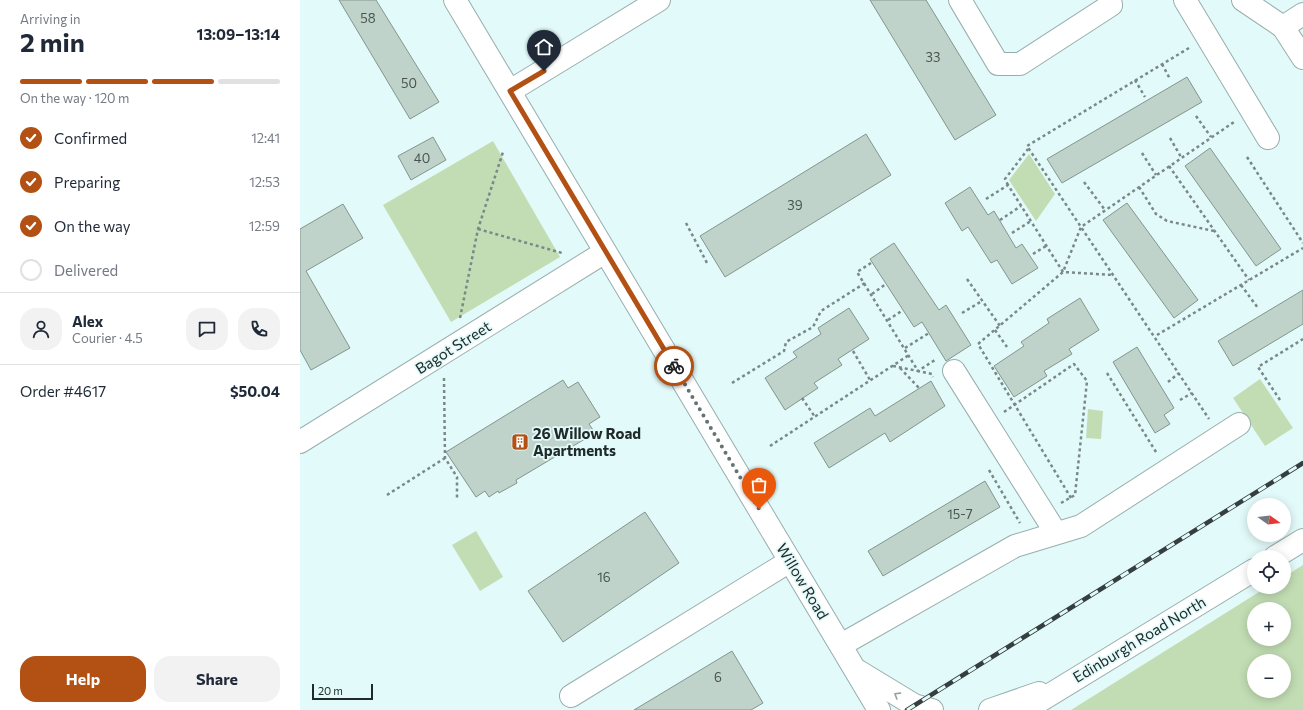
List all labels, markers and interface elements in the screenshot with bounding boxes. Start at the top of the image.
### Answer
house number: 58 [360,10,376,26]
text: Arriving in [20,11,80,27]
text: 13:09–13:14 [197,25,280,43]
text: 2 min [20,26,85,57]
pin [527,30,561,71]
icon: home [533,36,555,58]
house number: 33 [926,49,940,65]
house number: 50 [401,75,417,91]
text: On the way · 120 m [20,90,129,106]
icon: check [20,127,42,149]
text: Confirmed [54,129,127,147]
text: 12:41 [251,130,280,146]
house number: 40 [414,150,430,166]
icon: check [20,171,42,193]
text: Preparing [54,173,120,191]
text: 12:53 [249,174,280,190]
house number: 39 [787,197,803,213]
icon: check [20,215,42,237]
text: On the way [54,217,131,235]
text: 12:59 [249,218,280,234]
text: Delivered [54,261,118,279]
button: person [20,308,62,350]
button: chat [186,308,228,350]
button: phone [238,308,280,350]
text: Alex [72,312,103,330]
street label: Bagot Street [412,317,494,377]
text: Courier · 4.5 [72,330,143,346]
courier [654,346,694,386]
icon: bike [663,355,685,377]
text: Order #4617 [20,382,106,400]
text: $50.04 [230,382,280,400]
place label: 26 Willow Road Apartments [533,424,641,459]
building icon: 26 Willow Road Apartments [510,432,530,452]
pin [742,468,776,509]
icon: bag [748,474,770,496]
north arrow [1247,498,1291,542]
map controls [1247,498,1291,698]
house number: 15-7 [947,506,973,522]
street label: Willow Road [773,540,833,622]
button: locate [1247,550,1291,594]
house number: 16 [597,569,611,585]
street label: Edinburgh Road North [1069,592,1209,686]
button: + [1247,602,1291,646]
button: − [1247,654,1291,698]
button: Help [20,656,146,702]
button: Share [154,656,280,702]
house number: 6 [714,669,722,685]
scale bar [312,682,373,701]
text: 20 m [318,684,343,697]
one-way arrow [894,692,901,699]

